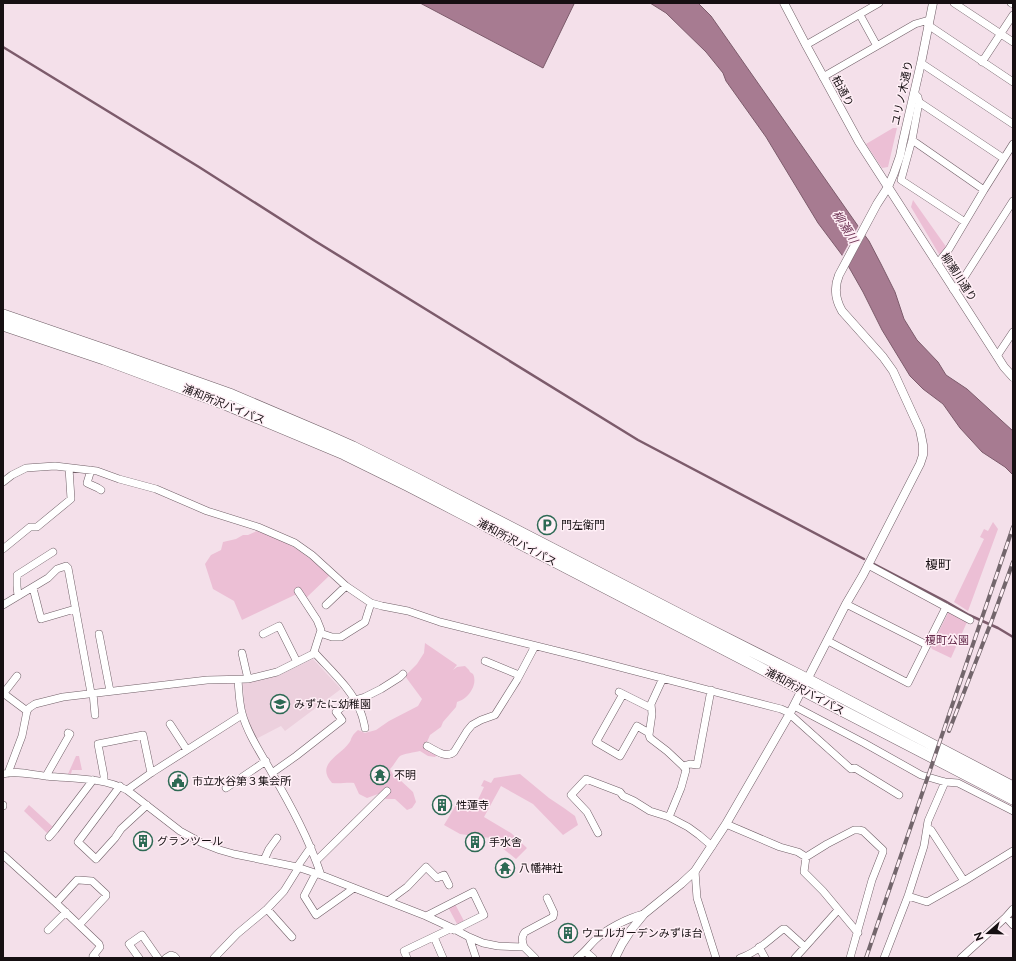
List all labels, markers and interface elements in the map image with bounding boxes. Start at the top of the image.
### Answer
street label: ユリノ木通り [889,59,916,127]
street label: 柏通り [829,74,856,109]
water label: 柳瀬川 [830,208,862,248]
street label: 柳瀬川通り [938,251,979,304]
street label: 浦和所沢バイパス [181,382,267,427]
parking icon: 門左衛門 [536,514,558,536]
street label: 浦和所沢バイパス [475,516,559,569]
place label: 門左衛門 [561,519,605,532]
district label: 榎町 [925,557,951,572]
park label: 榎町公園 [925,634,969,647]
street label: 浦和所沢バイパス [763,665,847,718]
school or university icon: みずたに幼稚園 [269,693,291,715]
place label: みずたに幼稚園 [294,698,371,711]
temple icon: 不明 [369,764,391,786]
place label: 不明 [394,769,416,782]
public building icon: 市立水谷第３集会所 [167,770,189,792]
place label: 市立水谷第３集会所 [192,775,292,788]
building icon: 性蓮寺 [431,794,453,816]
place label: 性蓮寺 [456,799,489,812]
building icon: グランツール [132,830,154,852]
building icon: 手水舎 [464,831,486,853]
place label: グランツール [157,835,223,848]
place label: 手水舎 [489,836,522,849]
temple icon: 八幡神社 [494,857,516,879]
place label: 八幡神社 [519,862,563,875]
north arrow [968,913,1008,953]
building icon: ウエルガーデンみずほ台 [557,922,579,944]
place label: ウエルガーデンみずほ台 [582,927,703,940]
text: N [972,930,987,942]

